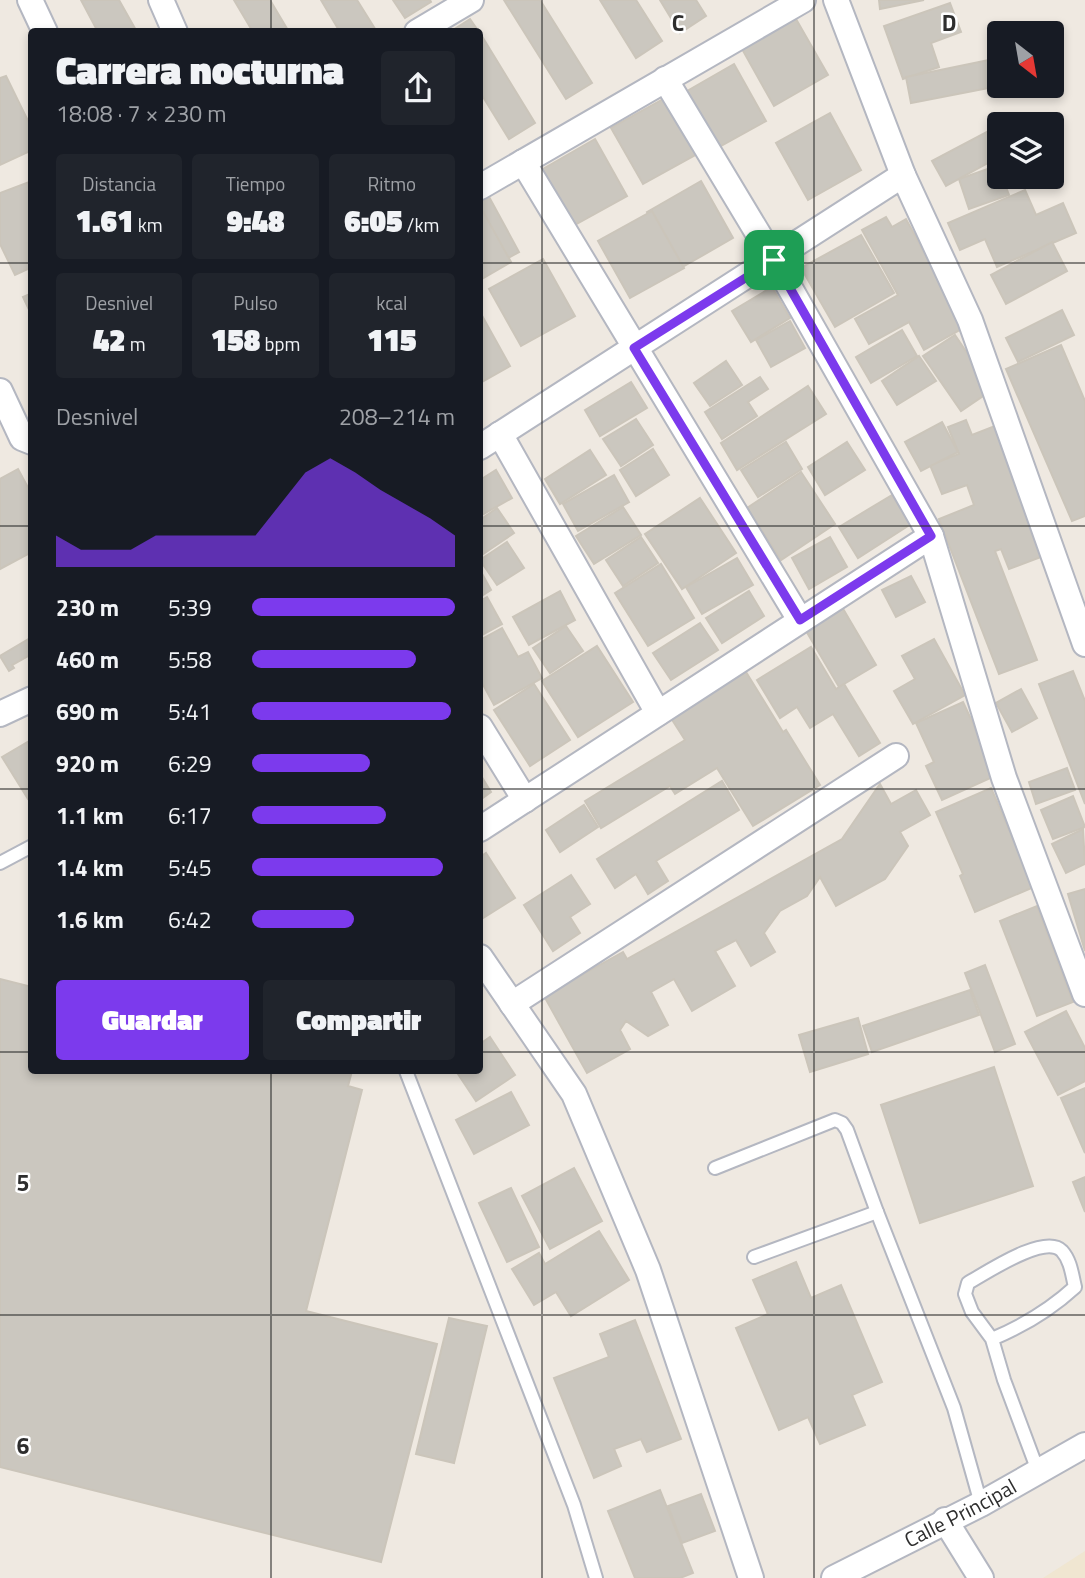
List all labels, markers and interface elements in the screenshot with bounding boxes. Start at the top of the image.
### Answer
text: C [672,5,684,40]
text: D [942,5,956,40]
north arrow [987,21,1064,98]
map controls [987,21,1064,189]
text: Carrera nocturna [56,41,344,99]
button: share [381,51,455,125]
text: 18:08 · 7 × 230 m [56,96,226,131]
button: layers [987,112,1064,189]
text: Distancia [82,169,156,198]
text: Tiempo [226,169,285,198]
text: Ritmo [368,169,416,198]
text: 1.61 [76,198,134,244]
text: 9:48 [226,198,285,244]
text: 6:05 [344,198,402,244]
text: km [134,210,163,239]
text: /km [402,210,439,239]
pin [744,230,804,290]
icon: arrive [755,241,793,279]
text: Desnivel [85,288,153,317]
text: Pulso [233,288,278,317]
text: kcal [376,288,407,317]
text: 42 [93,317,126,363]
text: 158 [211,317,260,363]
text: 115 [367,317,417,363]
text: m [126,329,146,358]
text: bpm [260,329,300,358]
text: Desnivel [56,399,138,434]
text: 208–214 m [339,399,455,434]
text: 230 m [56,590,119,625]
text: 5:39 [168,590,212,625]
text: 460 m [56,642,119,677]
text: 5:58 [168,642,212,677]
text: 690 m [56,694,119,729]
text: 5:41 [168,694,212,729]
text: 920 m [56,746,119,781]
text: 6:29 [168,746,212,781]
text: 1.1 km [56,798,124,833]
text: 6:17 [168,798,212,833]
text: 1.4 km [56,850,124,885]
text: 5:45 [168,850,212,885]
text: 1.6 km [56,902,124,937]
text: 6:42 [168,902,212,937]
button: Guardar [56,980,249,1060]
button: Compartir [263,980,455,1060]
text: 5 [17,1165,29,1200]
text: 6 [17,1428,30,1463]
street label: Calle Principal [898,1470,1022,1555]

